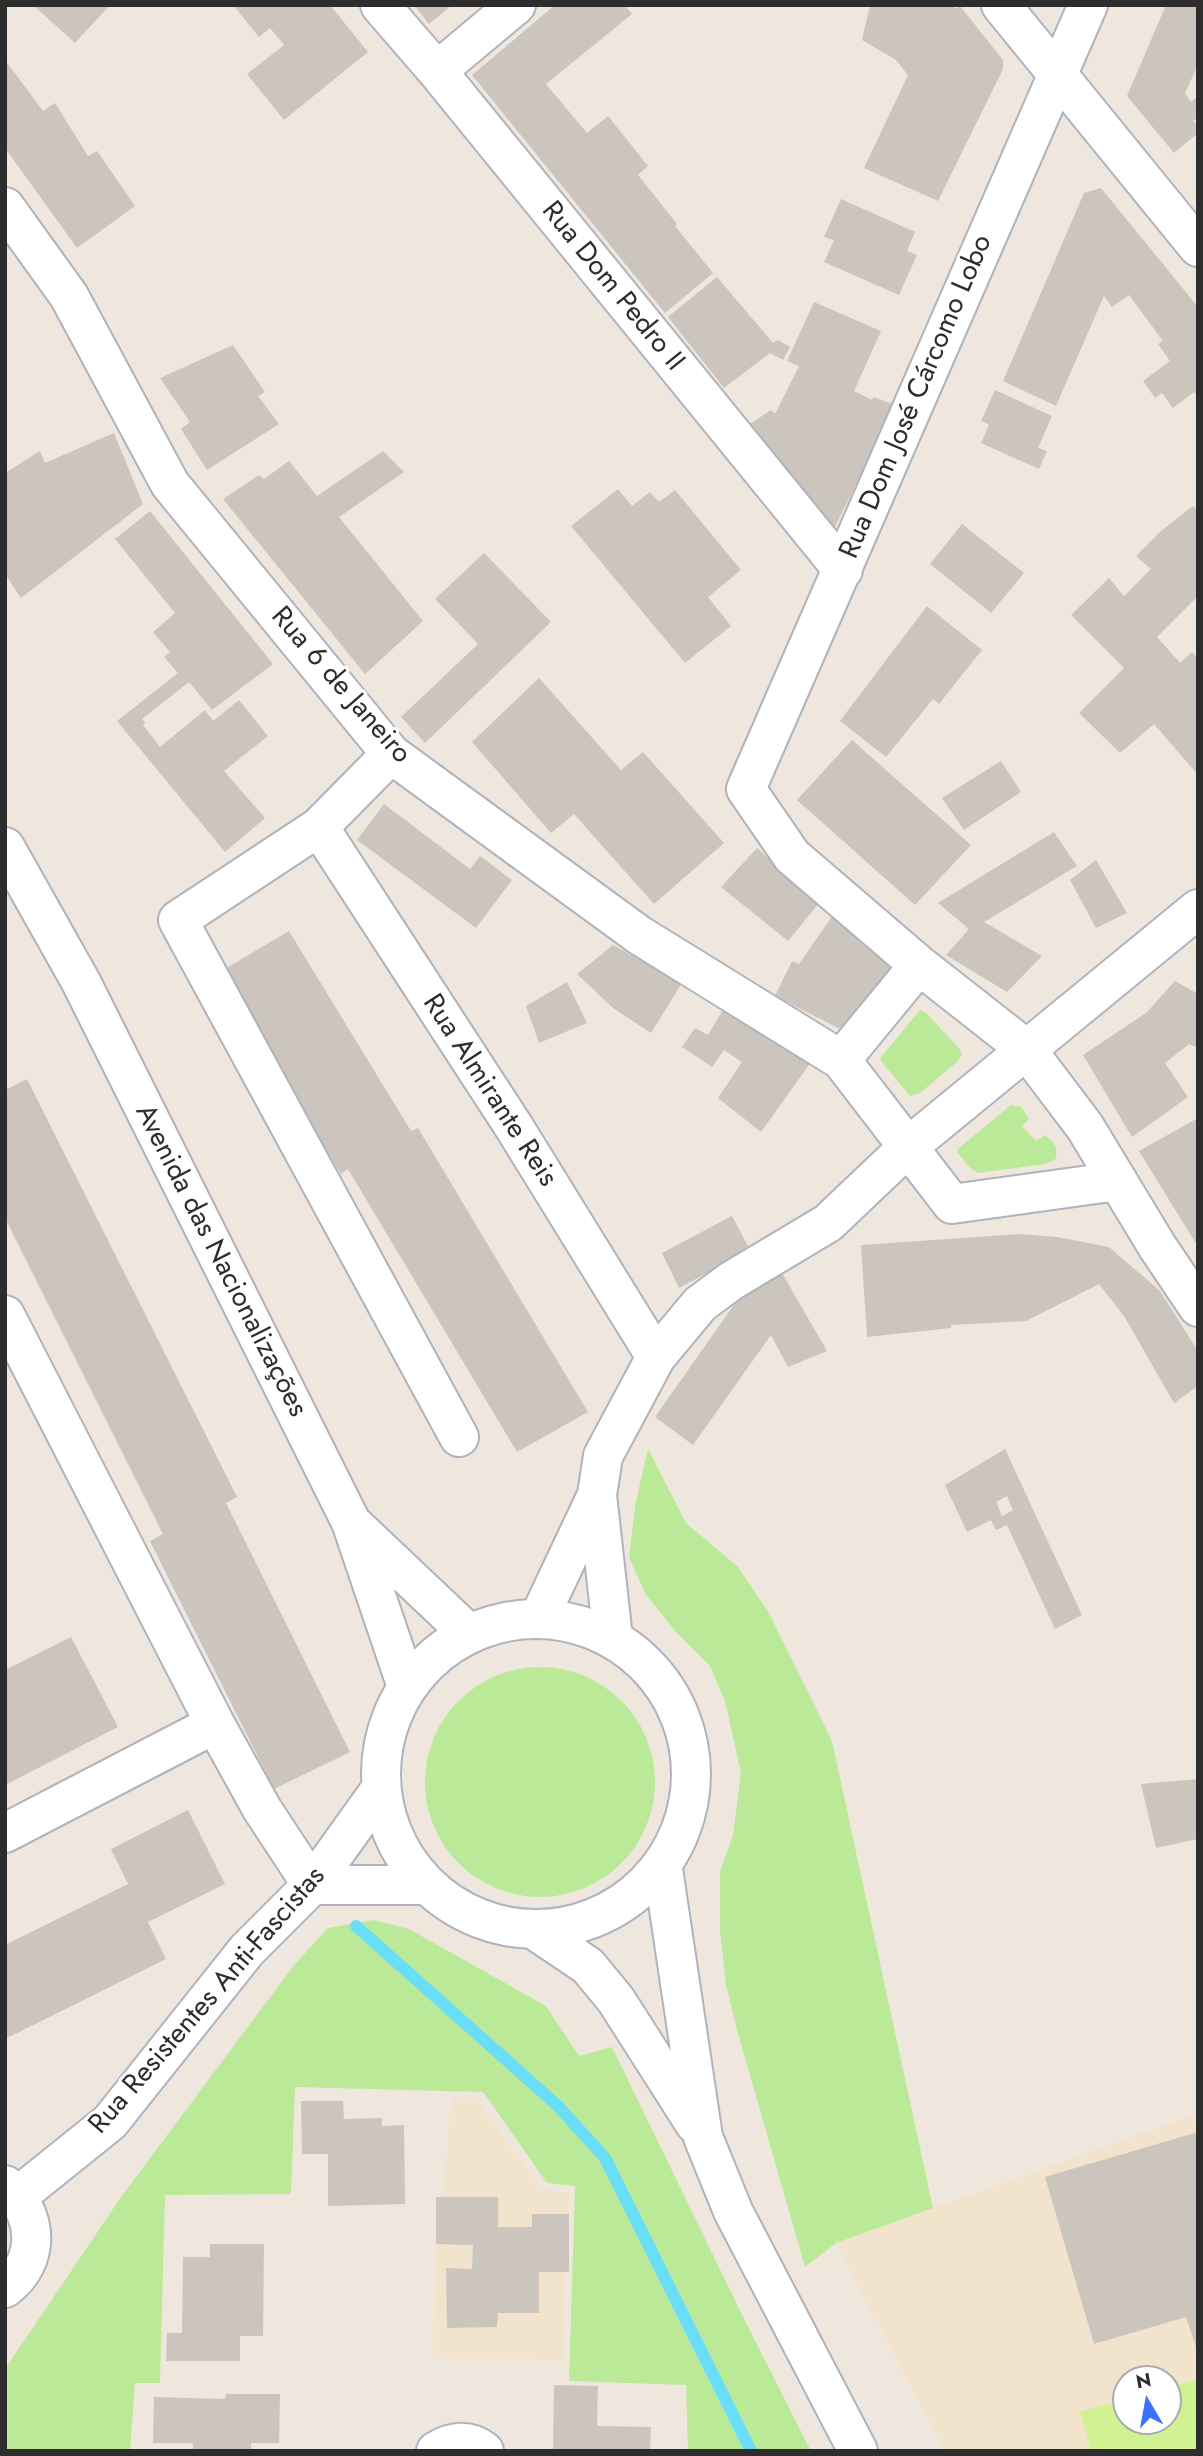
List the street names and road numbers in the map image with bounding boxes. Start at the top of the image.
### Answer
street label: Rua Dom Pedro II [533,195,691,379]
street label: Rua Dom José Cárcomo Lobo [834,230,1000,564]
street label: Rua 6 de Janeiro [263,601,417,771]
street label: Rua Almirante Reis [414,989,564,1193]
street label: Avenida das Nacionalizações [126,1099,314,1423]
street label: Rua Resistentes Anti-Fascistas [83,1860,333,2142]

